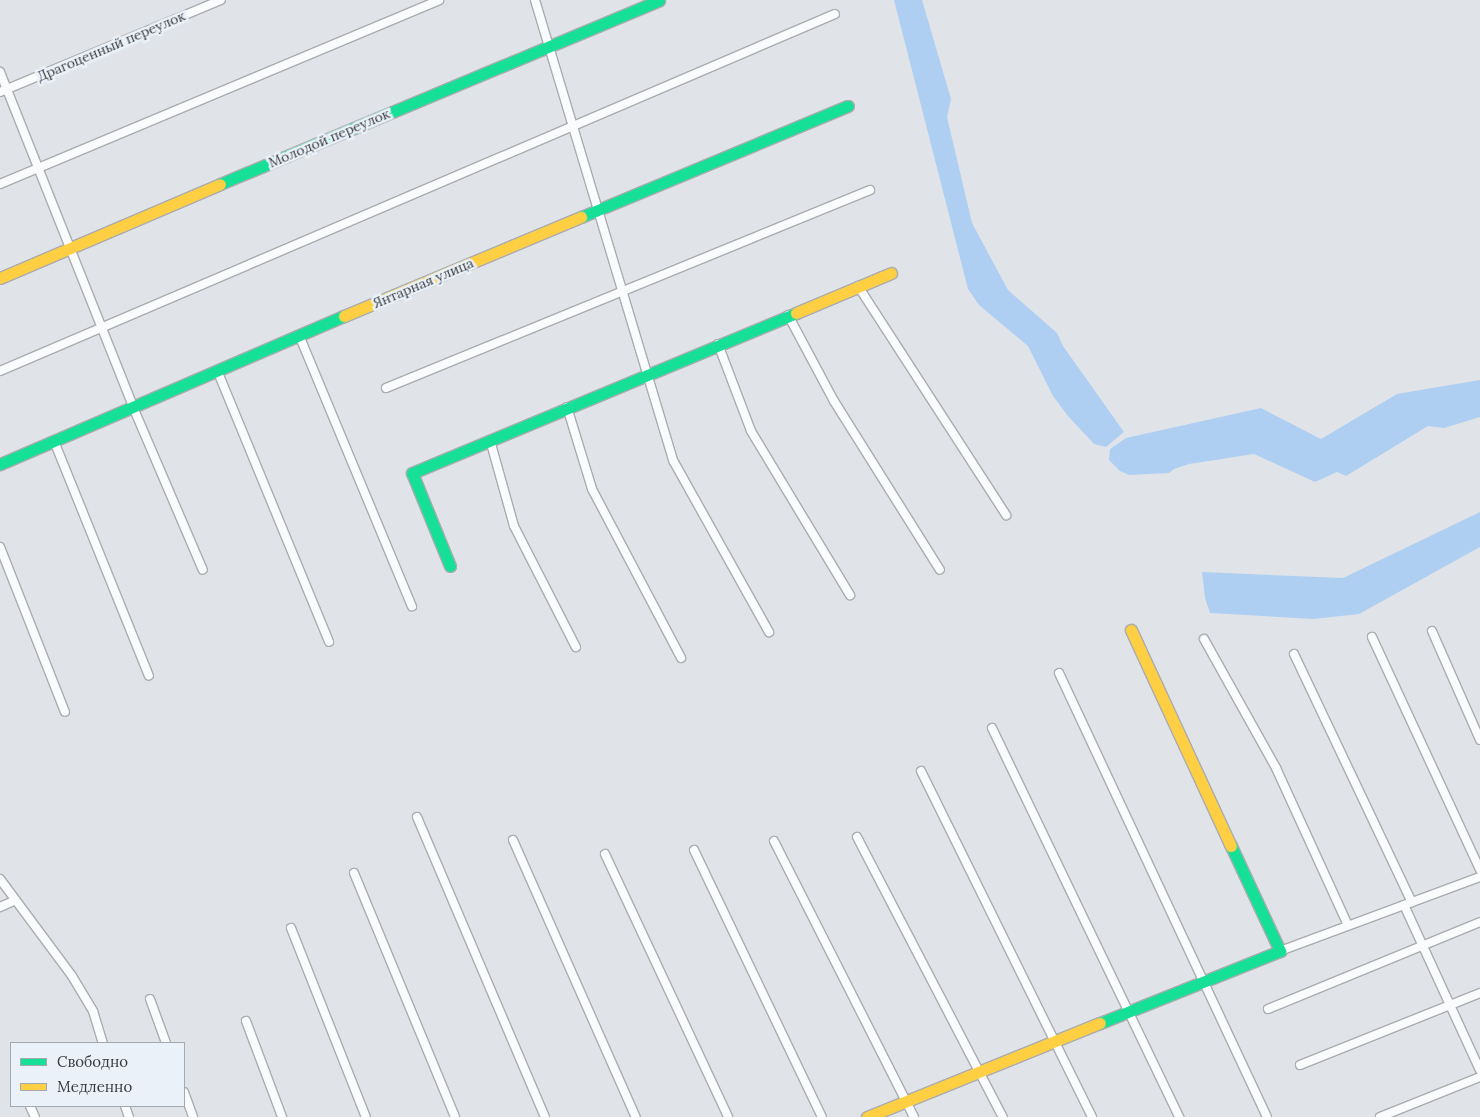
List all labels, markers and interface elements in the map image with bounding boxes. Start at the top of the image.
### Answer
street label: Драгоценный переулок [34,7,188,85]
street label: Молодой переулок [266,105,392,171]
street label: Янтарная улица [370,254,476,312]
legend [10,1042,185,1107]
text: Свободно [57,1052,128,1071]
text: Медленно [57,1077,132,1096]

